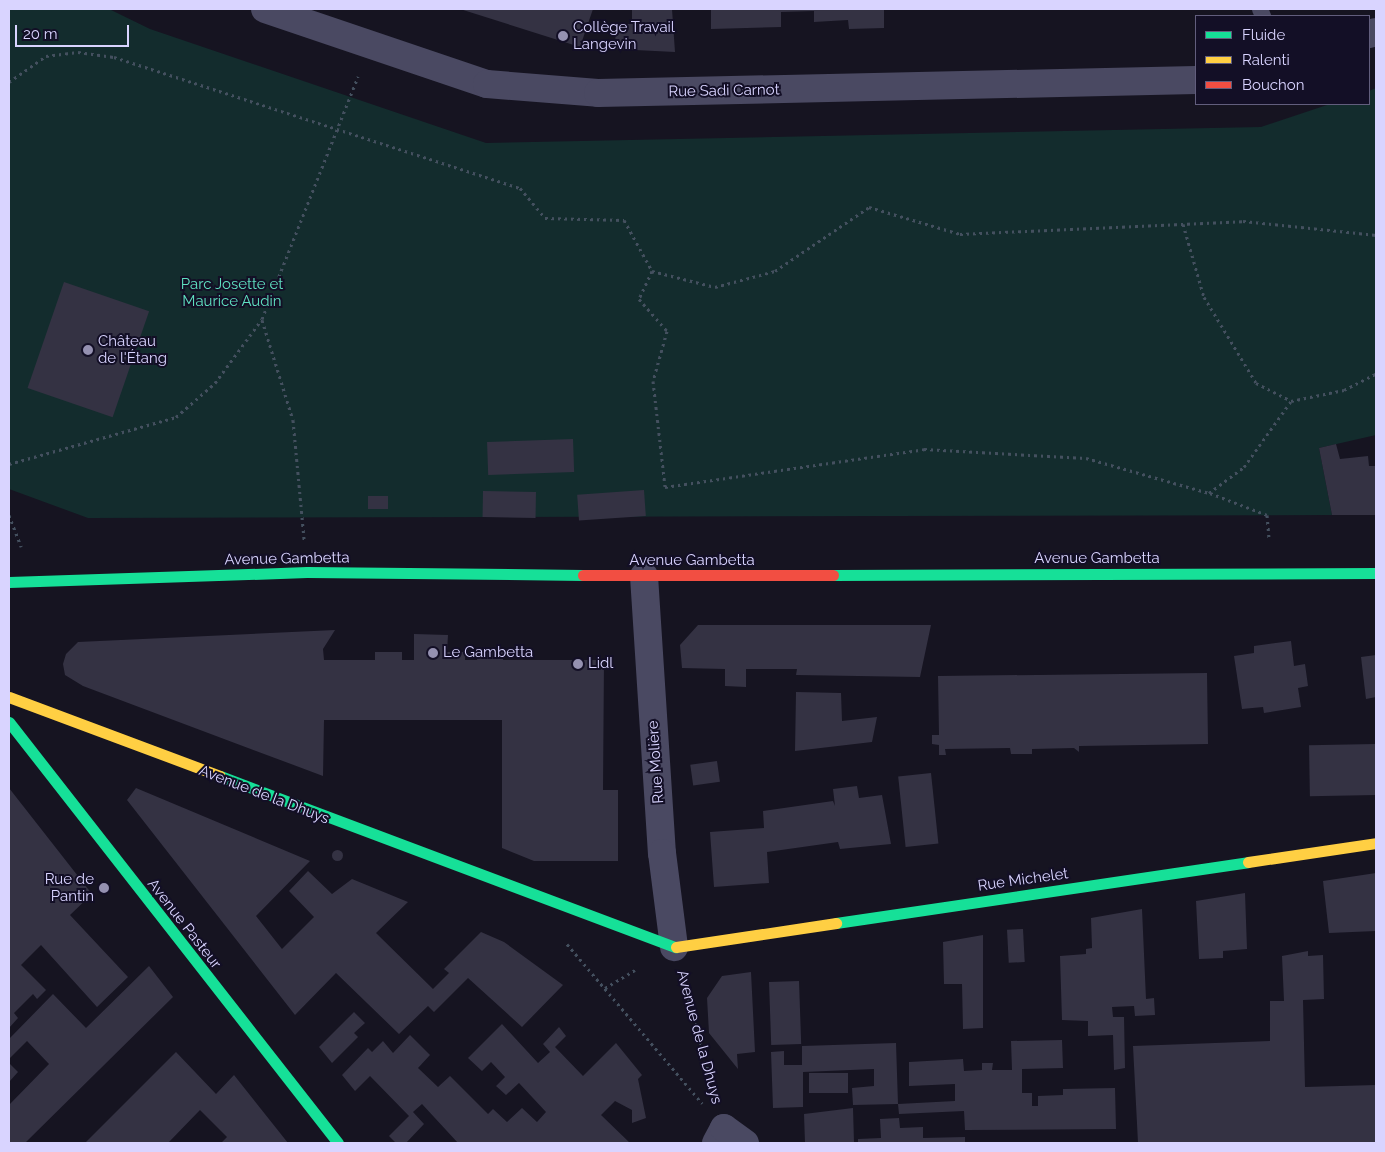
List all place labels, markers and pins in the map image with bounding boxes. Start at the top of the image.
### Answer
place label: Collège Travail Langevin [573,18,675,53]
marker: Collège Travail Langevin [557,30,569,42]
place label: Château de l'Étang [98,332,167,367]
marker: Château de l'Étang [82,344,94,356]
place label: Le Gambetta [443,644,533,662]
marker: Le Gambetta [427,647,439,659]
place label: Lidl [588,655,613,673]
marker: Lidl [572,658,584,670]
place label: Rue de Pantin [45,870,94,905]
marker: Rue de Pantin [98,882,110,894]

